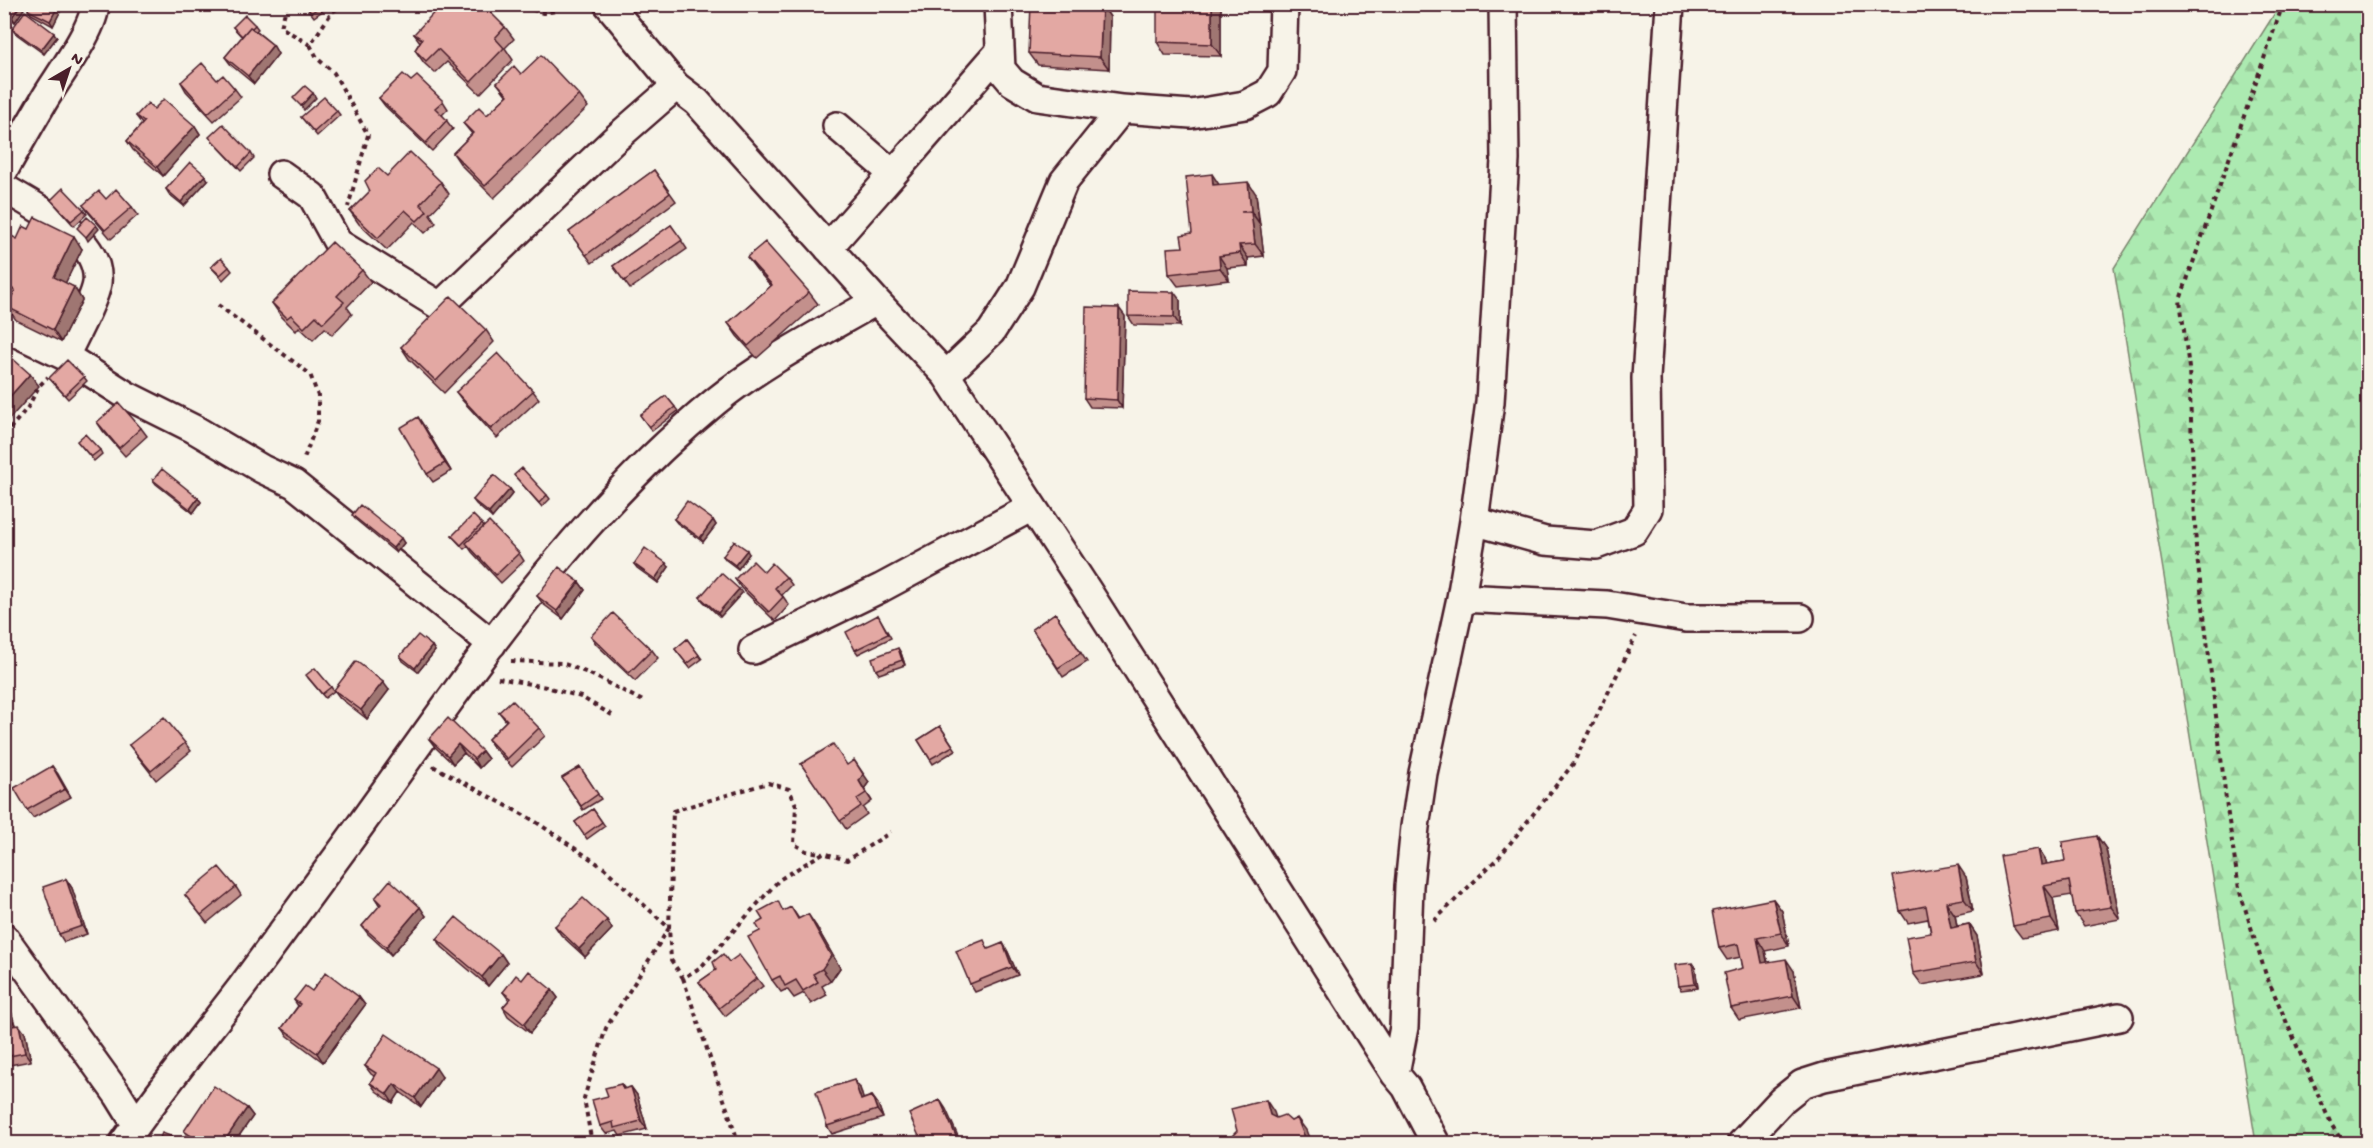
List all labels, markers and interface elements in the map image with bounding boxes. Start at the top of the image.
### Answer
north arrow [39,39,99,99]
text: N [66,49,87,71]

